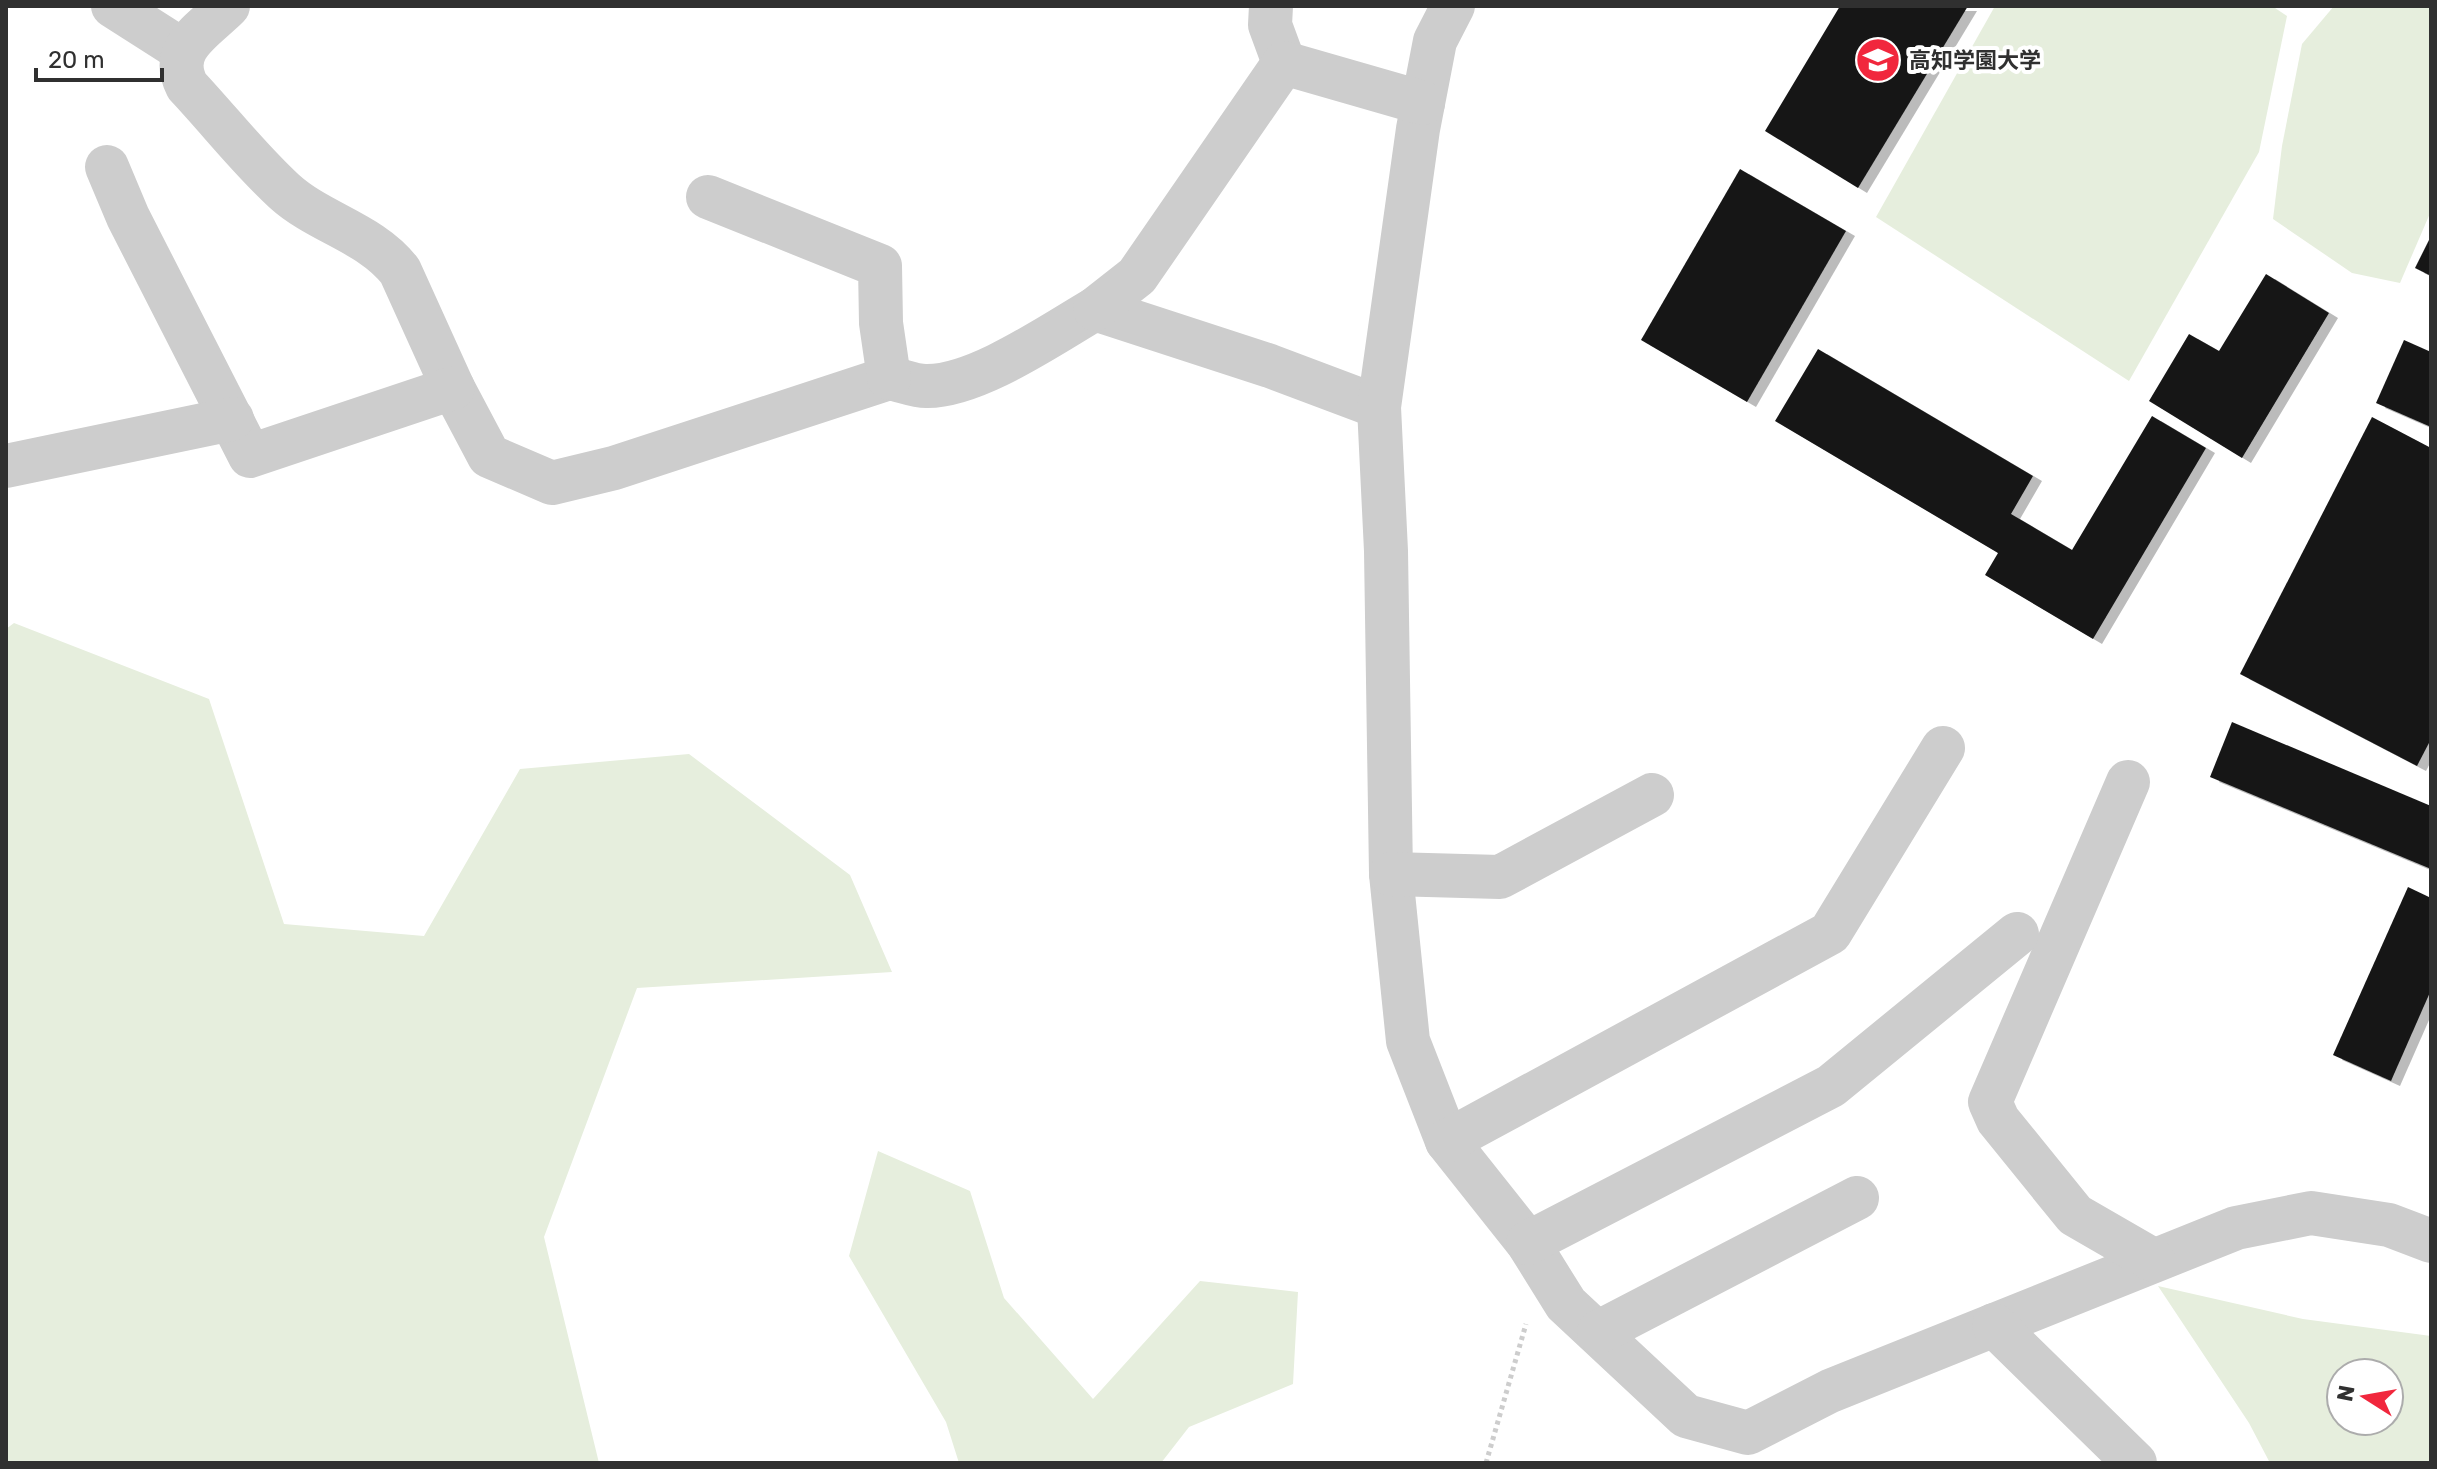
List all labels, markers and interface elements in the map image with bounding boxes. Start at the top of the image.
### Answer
scale bar [36,32,162,82]
school or university icon: 高知学園大学 [1854,36,1902,84]
text: 20 m [48,46,105,74]
place label: 高知学園大学 [1909,47,2041,74]
north arrow [2325,1357,2405,1437]
text: N [2331,1383,2361,1404]

